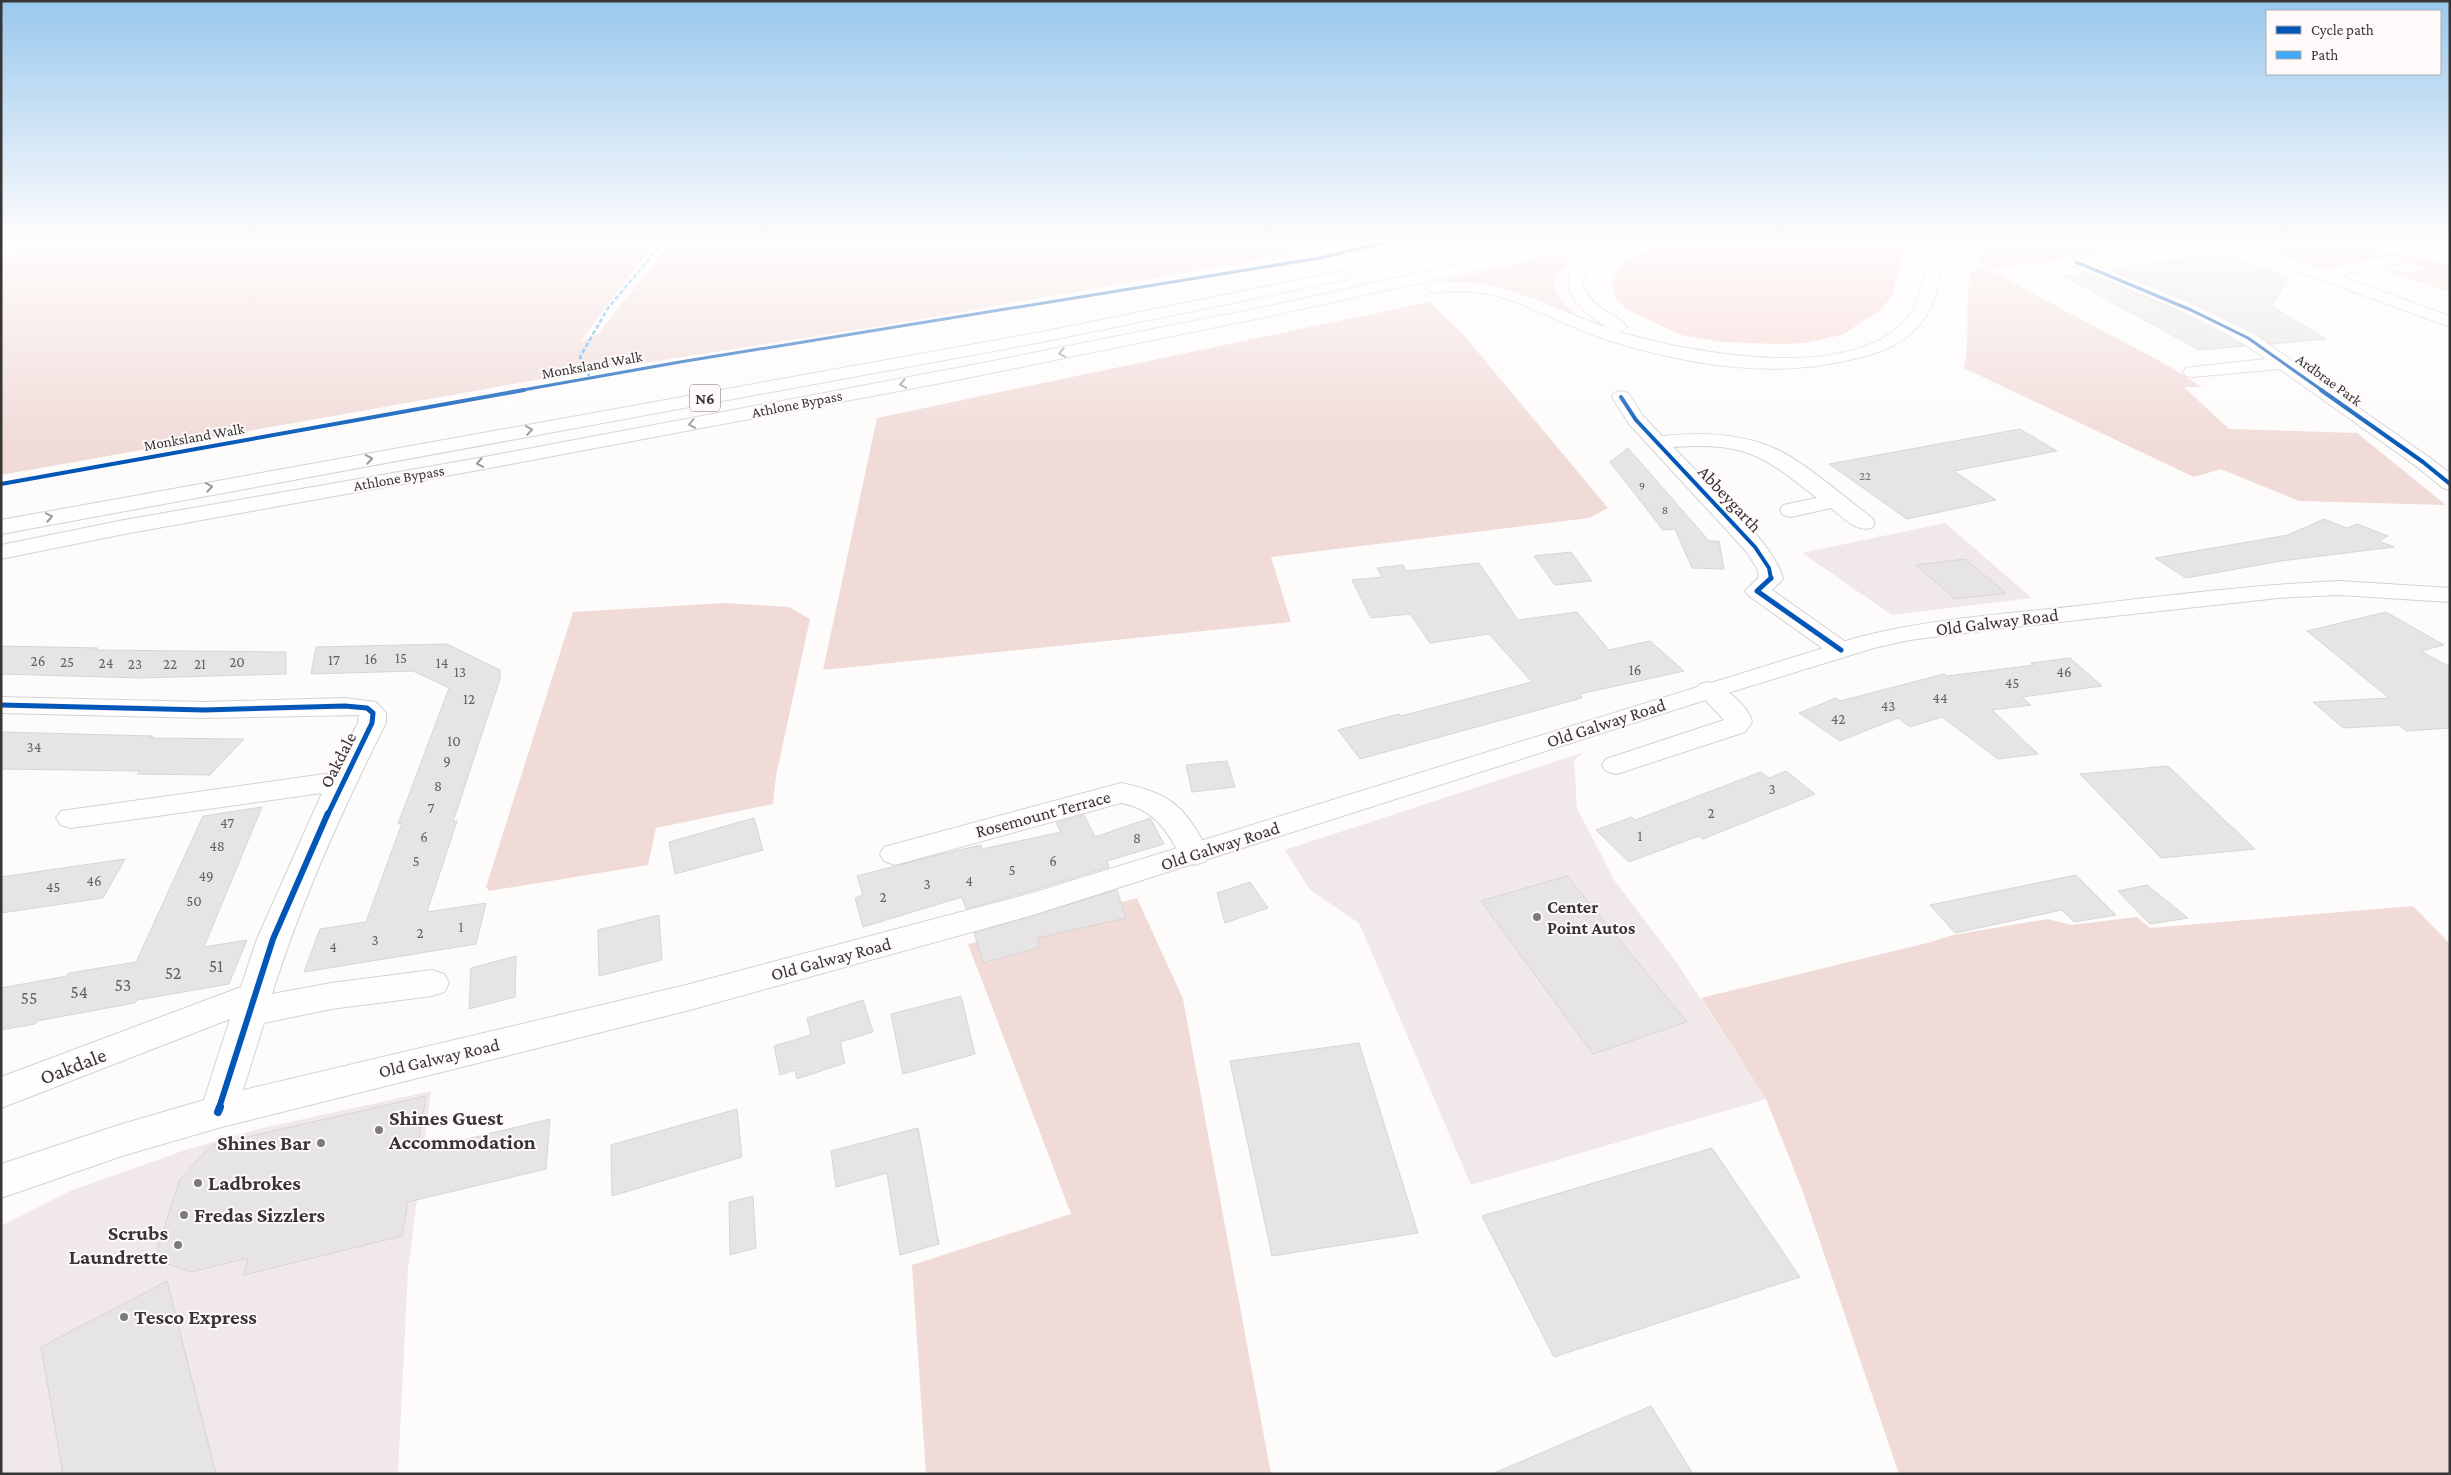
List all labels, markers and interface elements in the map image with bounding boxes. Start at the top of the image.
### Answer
legend [2266,10,2441,75]
text: Cycle path [2311,22,2374,39]
text: Path [2311,47,2338,63]
one-way arrow [1058,347,1067,358]
street label: Monksland Walk [541,348,644,382]
street label: Ardbrae Park [2293,351,2366,410]
one-way arrow [898,378,907,389]
road number: N6 [690,384,720,412]
street label: Athlone Bypass [750,387,844,422]
one-way arrow [687,418,696,428]
street label: Monksland Walk [143,420,246,454]
one-way arrow [524,425,533,435]
one-way arrow [364,454,373,464]
one-way arrow [476,458,485,468]
street label: Athlone Bypass [352,462,446,495]
street label: Abbeygarth [1694,462,1766,537]
house number: 22 [1859,469,1871,483]
house number: 9 [1639,479,1645,493]
one-way arrow [204,483,213,493]
house number: 8 [1662,503,1668,517]
one-way arrow [45,513,54,523]
street label: Old Galway Road [1934,604,2060,639]
house number: 15 [395,650,407,666]
house number: 16 [365,651,377,667]
house number: 17 [328,652,340,668]
house number: 26 [31,653,45,669]
house number: 25 [60,654,74,670]
house number: 20 [229,654,245,670]
house number: 24 [99,655,113,671]
house number: 14 [436,655,448,671]
house number: 23 [128,656,142,672]
house number: 22 [163,656,177,672]
house number: 21 [194,656,206,672]
house number: 16 [1629,662,1641,678]
house number: 13 [454,664,466,680]
house number: 46 [2056,664,2072,680]
house number: 45 [2005,675,2019,691]
house number: 44 [1932,690,1948,706]
house number: 12 [463,691,475,707]
street label: Old Galway Road [1544,694,1668,752]
house number: 43 [1881,698,1895,714]
house number: 42 [1831,711,1845,727]
street label: Oakdale [316,729,360,791]
house number: 10 [447,733,461,749]
house number: 34 [27,739,41,755]
house number: 9 [443,753,451,769]
house number: 8 [434,778,442,794]
house number: 3 [1768,781,1776,797]
street label: Rosemount Terrace [973,786,1113,842]
house number: 7 [428,800,435,816]
house number: 2 [1707,805,1715,821]
house number: 47 [220,815,234,831]
street label: Old Galway Road [1158,817,1282,875]
house number: 1 [1638,828,1643,844]
house number: 6 [420,829,428,845]
house number: 8 [1133,830,1141,846]
house number: 48 [209,838,225,854]
house number: 5 [412,853,420,869]
house number: 6 [1049,853,1057,869]
house number: 5 [1008,862,1016,878]
house number: 49 [198,868,214,884]
house number: 46 [86,873,102,889]
house number: 4 [965,873,973,889]
house number: 3 [923,876,931,892]
house number: 45 [46,879,60,895]
house number: 2 [879,889,887,905]
house number: 50 [186,893,202,909]
place label: Center Point Autos [1547,897,1635,938]
marker: Center Point Autos [1531,911,1543,923]
house number: 1 [459,919,464,935]
house number: 2 [416,925,424,941]
house number: 3 [371,932,379,948]
street label: Old Galway Road [769,933,894,985]
house number: 4 [329,939,337,955]
house number: 51 [209,956,223,976]
house number: 52 [165,963,181,983]
house number: 53 [115,975,131,995]
house number: 54 [70,982,88,1002]
house number: 55 [21,988,37,1008]
street label: Old Galway Road [377,1034,502,1082]
street label: Oakdale [36,1042,110,1090]
place label: Shines Guest Accommodation [388,1106,536,1154]
marker: Shines Guest Accommodation [373,1124,385,1136]
place label: Shines Bar [217,1131,312,1155]
marker: Shines Bar [315,1137,327,1149]
place label: Ladbrokes [208,1171,301,1195]
marker: Ladbrokes [192,1177,204,1189]
place label: Fredas Sizzlers [194,1203,326,1227]
marker: Fredas Sizzlers [178,1209,190,1221]
place label: Scrubs Laundrette [69,1221,168,1269]
marker: Scrubs Laundrette [172,1239,184,1251]
place label: Tesco Express [134,1305,257,1329]
marker: Tesco Express [118,1311,130,1323]

